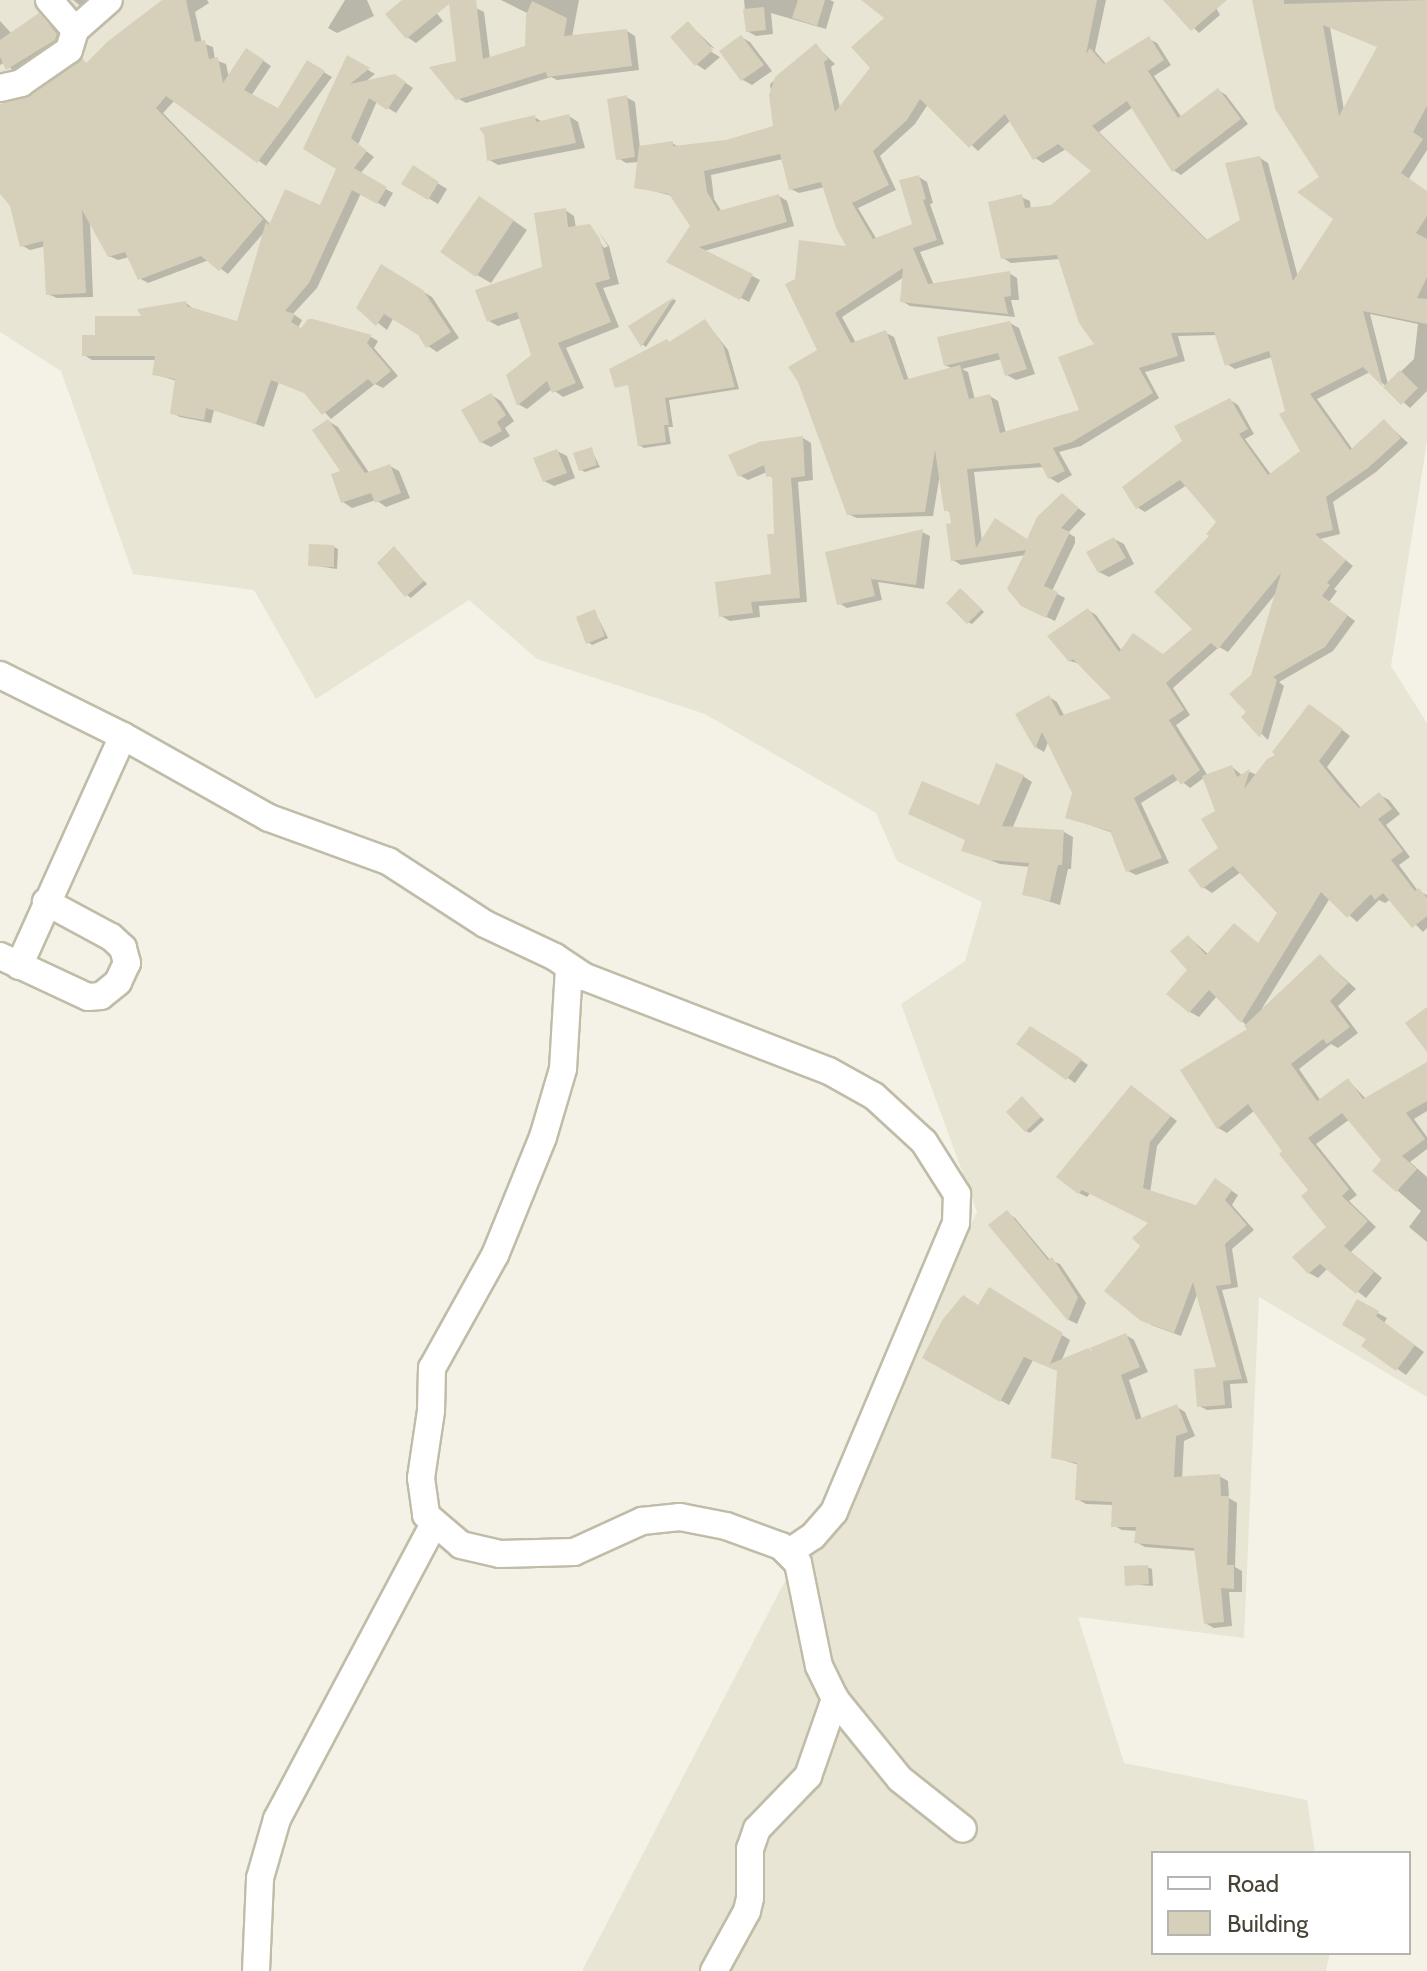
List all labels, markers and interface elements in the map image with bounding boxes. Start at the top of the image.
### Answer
legend [1151,1851,1411,1955]
text: Road [1227,1869,1279,1898]
text: Building [1227,1909,1308,1938]

